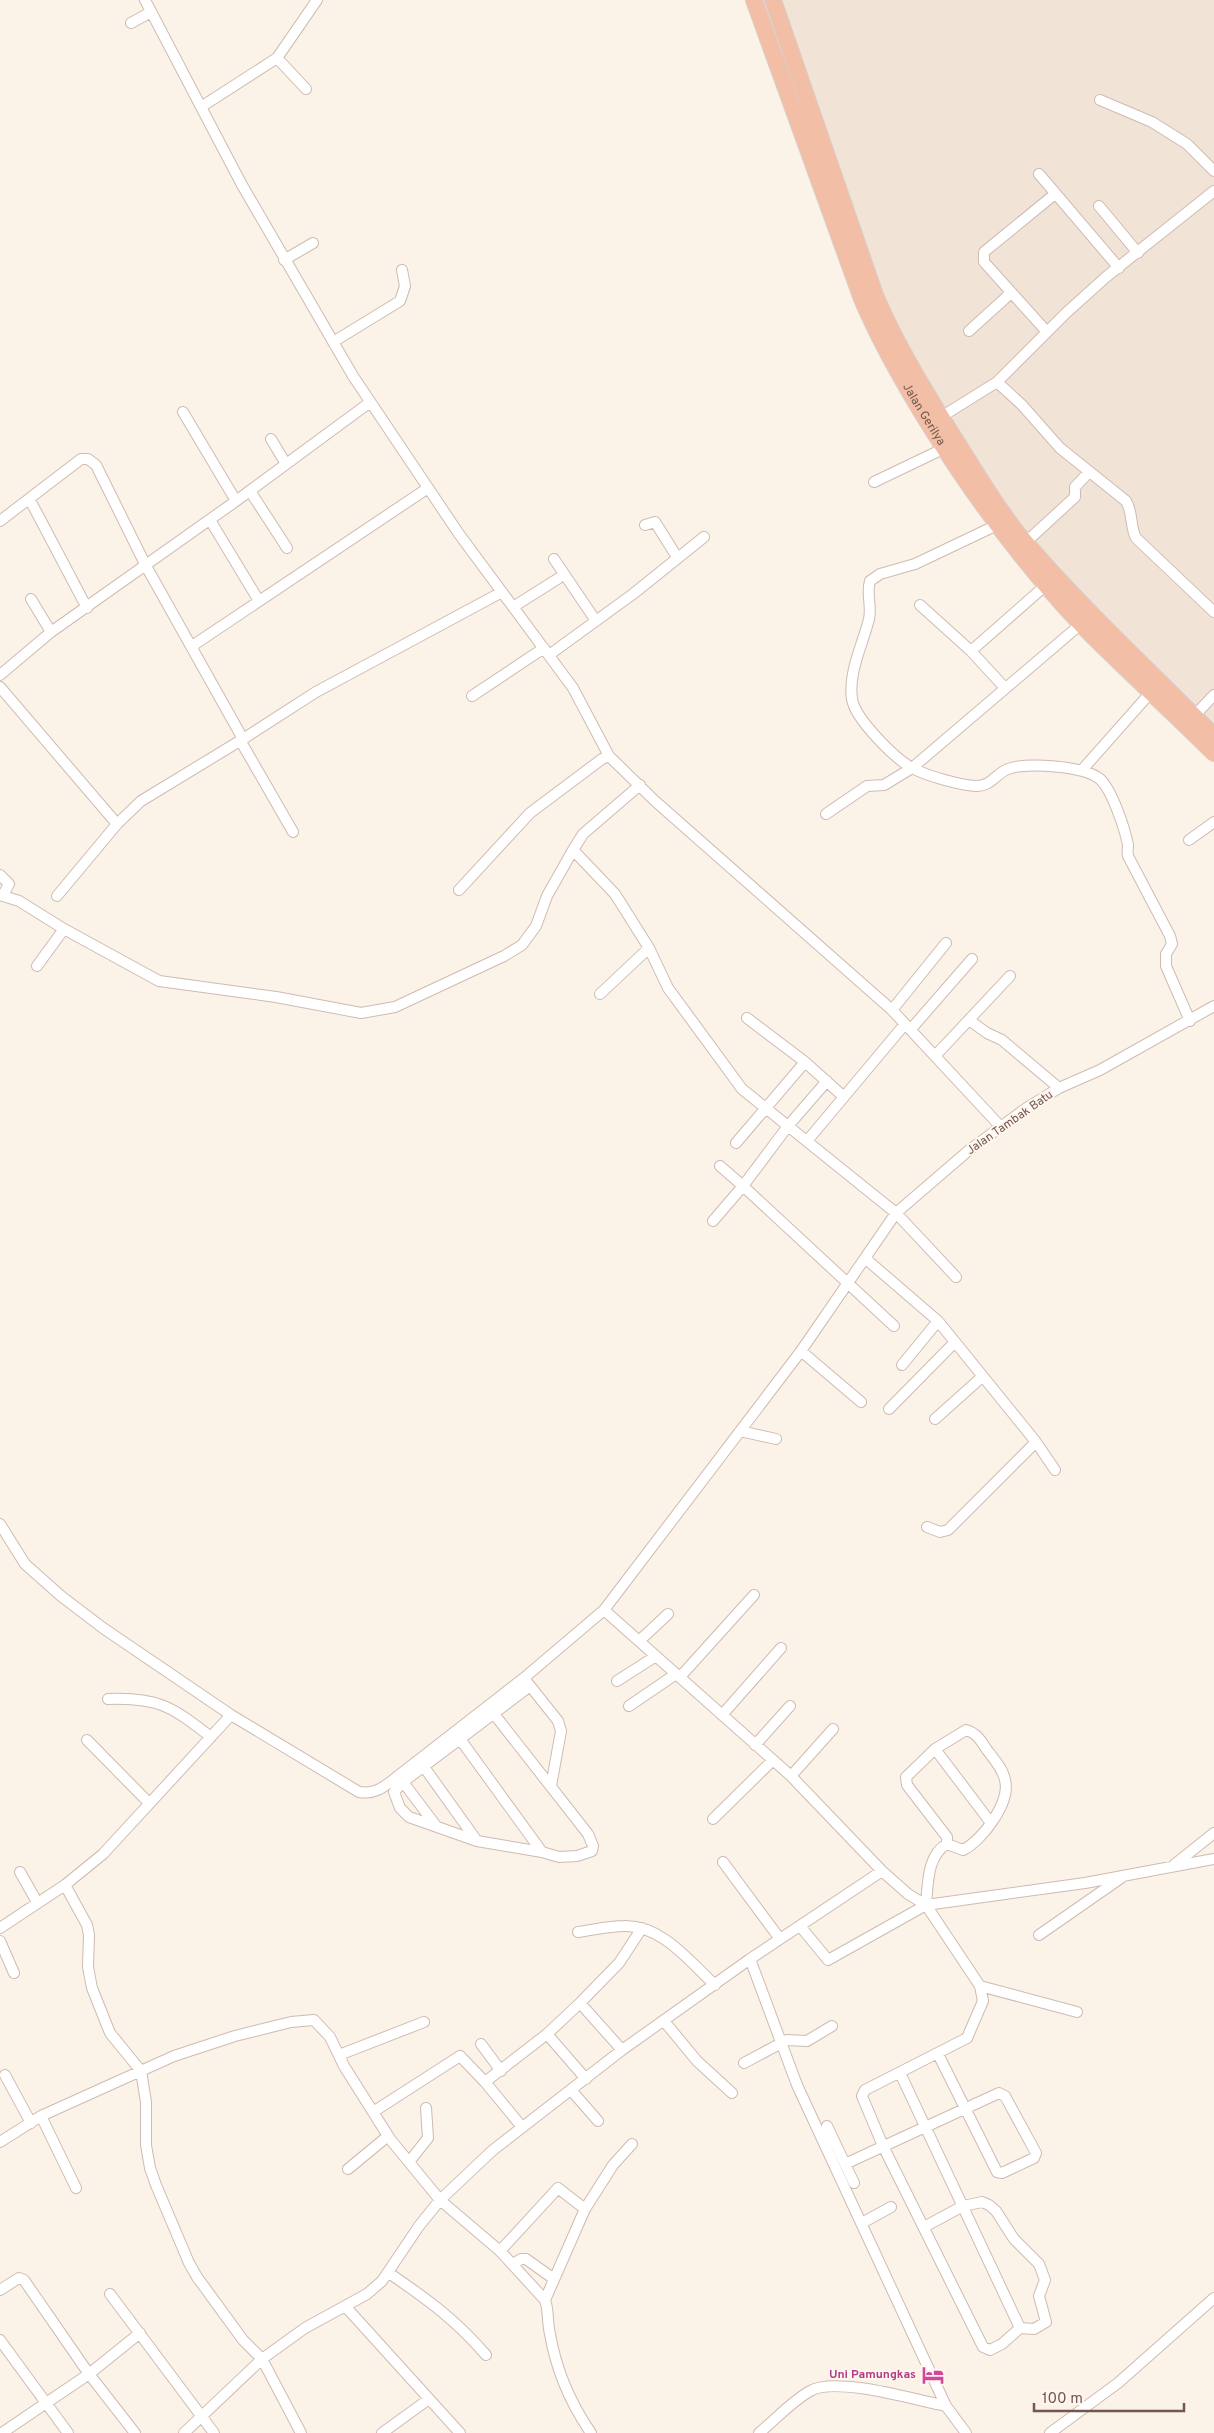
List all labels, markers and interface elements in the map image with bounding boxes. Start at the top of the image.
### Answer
street label: Jalan Gerilya [898,381,949,449]
street label: Jalan Tambak Batu [964,1087,1056,1159]
hotel icon: Uni Pamungkas [920,2362,946,2388]
place label: Uni Pamungkas [829,2367,916,2383]
scale bar [1034,2380,1184,2412]
text: 100 m [1042,2390,1083,2409]

